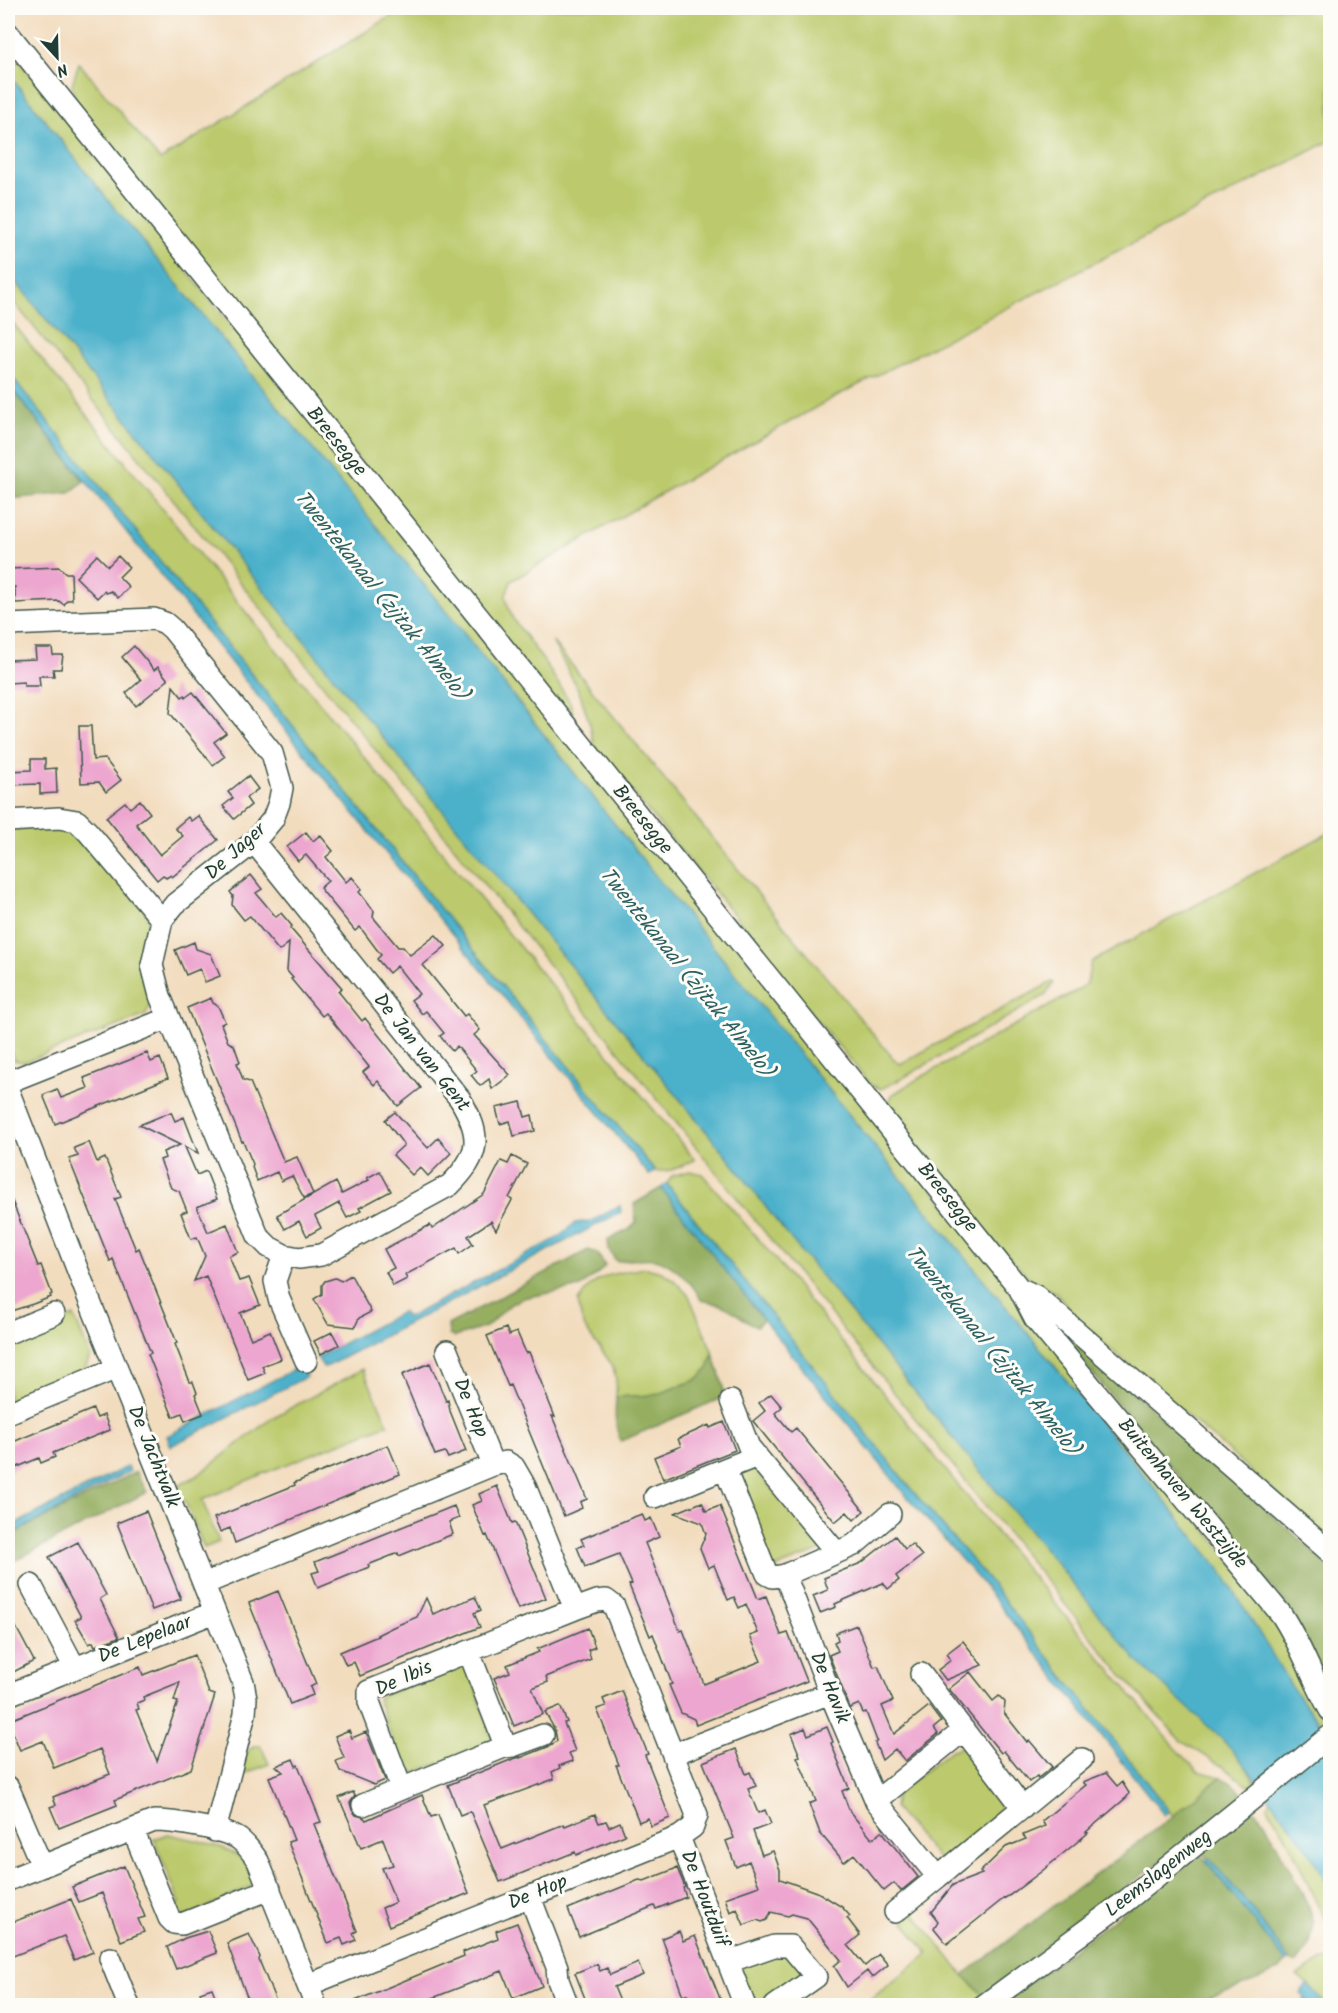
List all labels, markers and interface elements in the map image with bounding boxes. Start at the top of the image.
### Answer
north arrow [27,27,87,87]
text: N [53,56,71,83]
street label: Breesegge [297,400,375,484]
water label: Twentekanaal (zijtak Almelo) [285,483,478,710]
street label: Breesegge [603,778,681,862]
street label: De Jager [198,815,275,889]
water label: Twentekanaal (zijtak Almelo) [590,860,783,1087]
street label: De Jan van Gent [364,987,478,1120]
street label: Breesegge [908,1156,986,1240]
water label: Twentekanaal (zijtak Almelo) [896,1238,1089,1465]
street label: De Hop [444,1373,497,1443]
street label: De Jachtvalk [118,1401,188,1514]
street label: Buitenhaven Westzijde [1109,1411,1255,1577]
street label: De Lepelaar [93,1606,198,1673]
street label: De Havik [800,1647,858,1729]
street label: De Ibis [370,1652,438,1706]
street label: Leemslagenweg [1098,1822,1220,1926]
street label: De Houtduif [671,1846,738,1954]
street label: De Hop [503,1866,573,1919]

